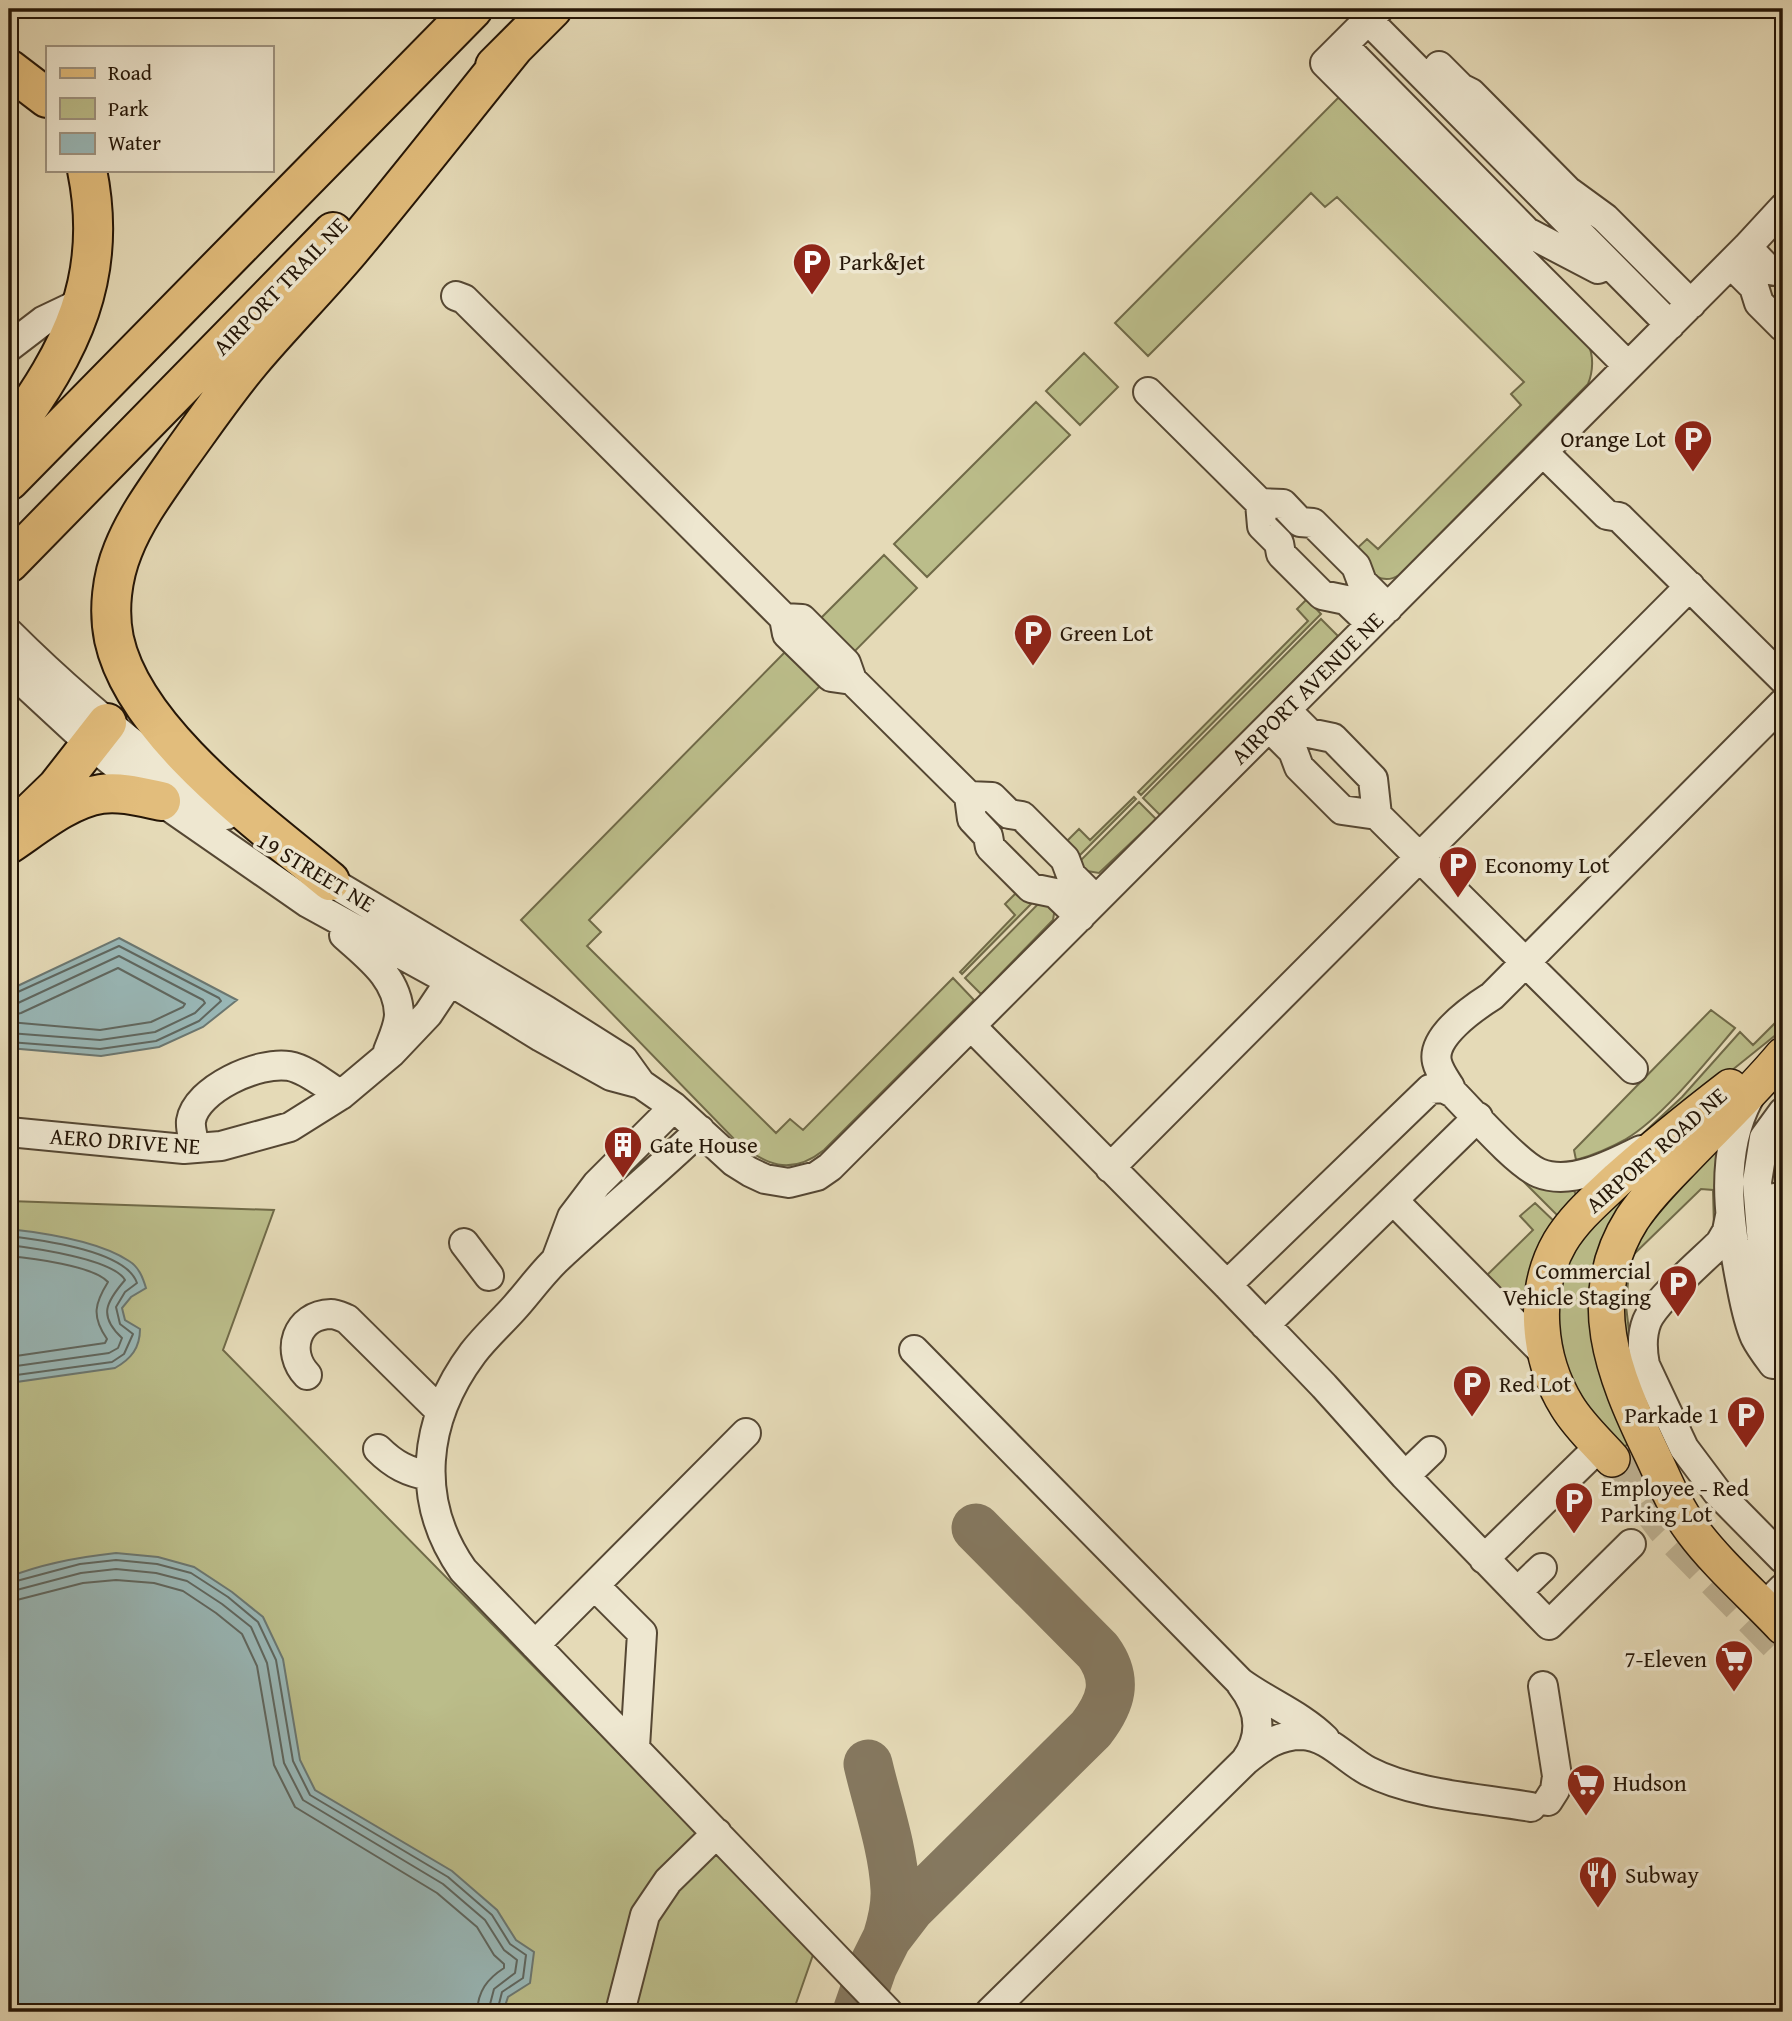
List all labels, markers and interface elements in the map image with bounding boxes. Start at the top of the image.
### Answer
legend [46,46,273,172]
text: Road [108,57,153,88]
text: Park [108,93,149,124]
text: Water [108,127,161,158]
street label: AIRPORT TRAIL NE [205,209,355,362]
parking icon: Park&Jet [791,241,833,296]
place label: Park&Jet [839,245,925,278]
parking icon: Orange Lot [1672,418,1714,473]
place label: Orange Lot [1561,422,1666,455]
street label: AIRPORT AVENUE NE [1223,604,1390,771]
parking icon: Green Lot [1012,612,1054,667]
place label: Green Lot [1060,616,1153,649]
street label: 19 STREET NE [251,823,382,920]
parking icon: Economy Lot [1437,844,1479,899]
place label: Economy Lot [1485,848,1610,881]
street label: AIRPORT ROAD NE [1578,1079,1733,1220]
street label: AERO DRIVE NE [49,1119,201,1162]
building icon: Gate House [602,1124,644,1179]
place label: Gate House [650,1128,758,1161]
place label: Commercial Vehicle Staging [1502,1254,1652,1313]
parking icon: Commercial Vehicle Staging [1657,1263,1699,1318]
parking icon: Red Lot [1451,1363,1493,1418]
place label: Red Lot [1499,1367,1571,1400]
parking icon: Parkade 1 [1725,1394,1767,1449]
place label: Parkade 1 [1625,1398,1719,1431]
place label: Employee - Red Parking Lot [1601,1471,1750,1530]
parking icon: Employee - Red Parking Lot [1553,1480,1595,1535]
supermarket icon: 7-Eleven [1713,1638,1755,1693]
place label: 7-Eleven [1625,1642,1707,1675]
supermarket icon: Hudson [1565,1762,1607,1817]
place label: Hudson [1613,1766,1687,1799]
restaurant icon: Subway [1577,1854,1619,1909]
place label: Subway [1625,1858,1699,1891]

